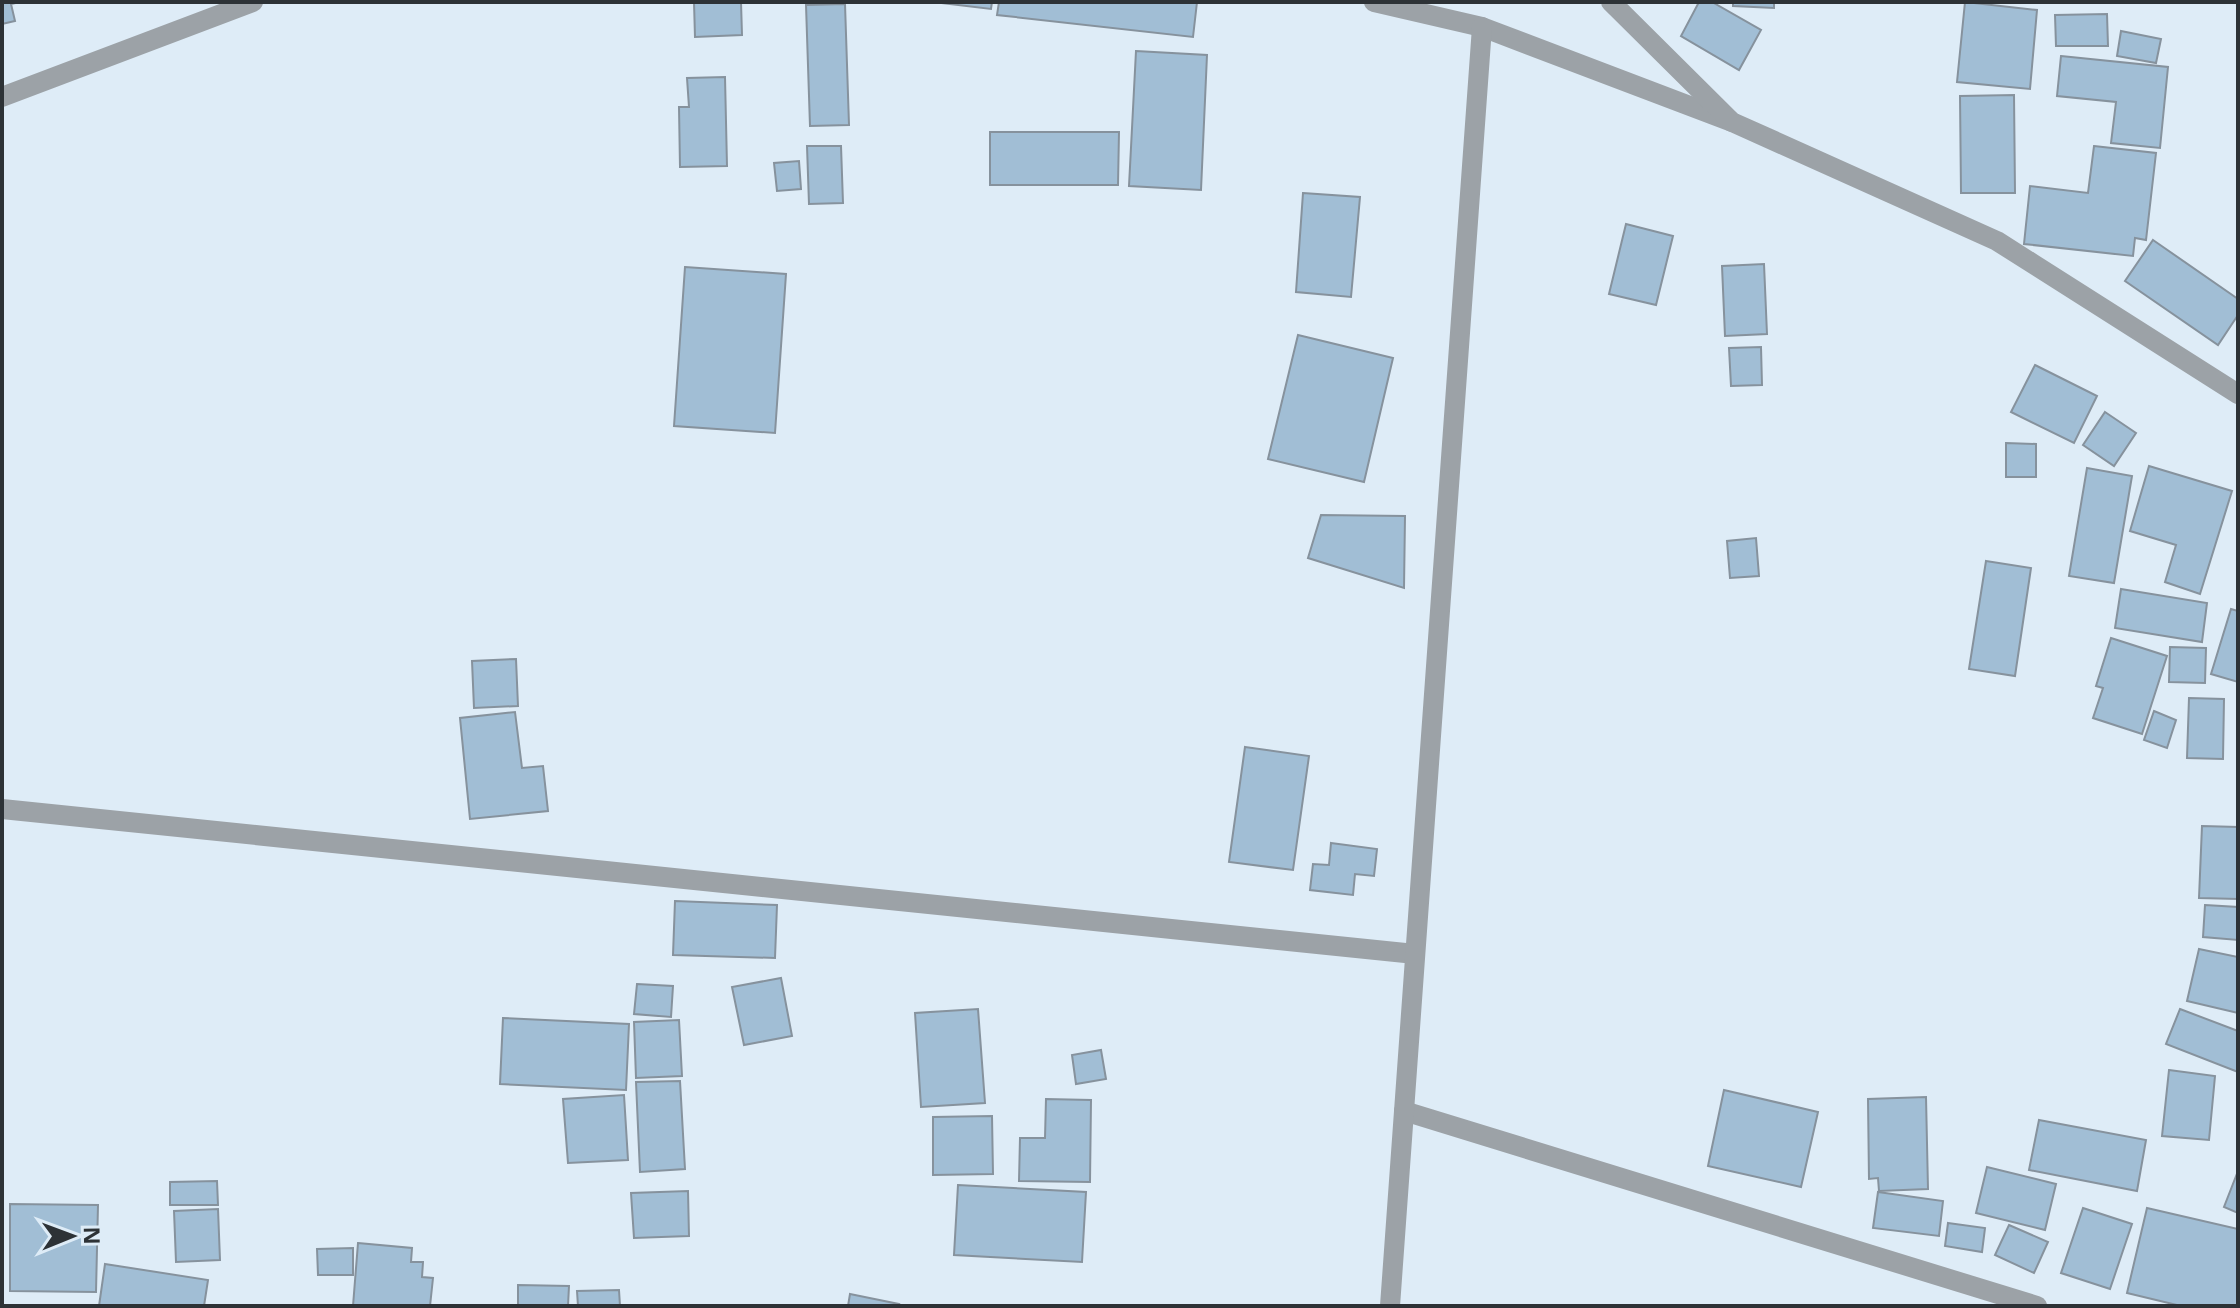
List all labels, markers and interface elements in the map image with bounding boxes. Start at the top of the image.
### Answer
north arrow [32,1196,112,1276]
text: N [78,1226,108,1245]

